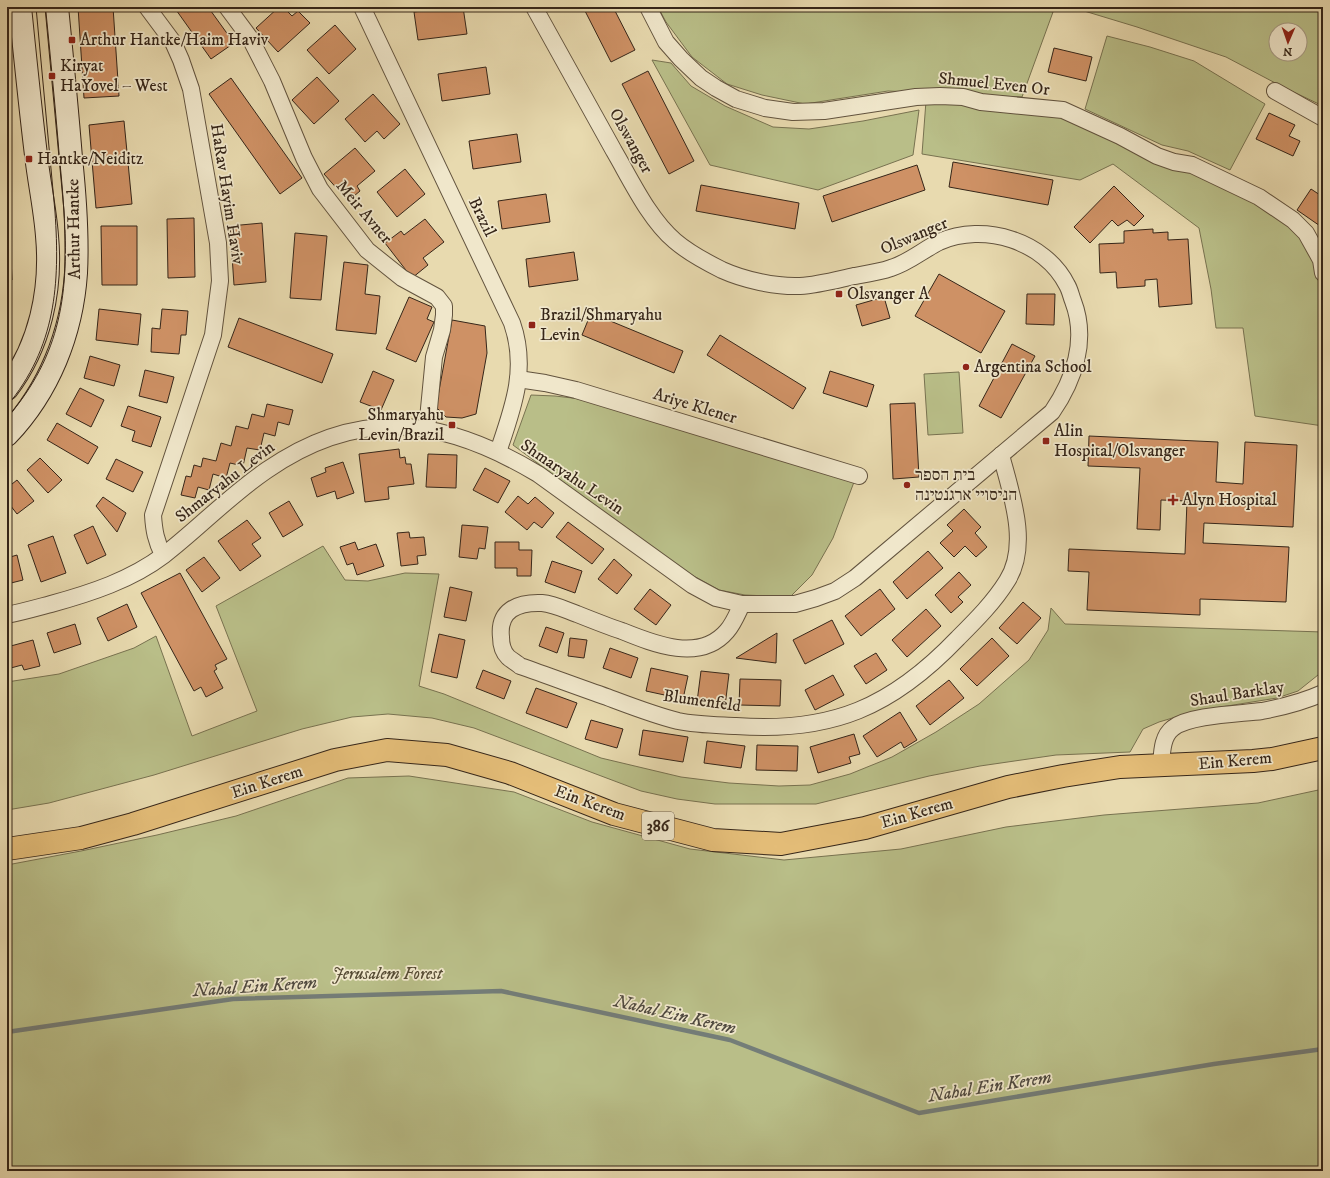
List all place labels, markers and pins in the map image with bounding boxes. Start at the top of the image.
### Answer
place label: Arthur Hantke/Haim Haviv [80,29,269,51]
marker: Arthur Hantke/Haim Haviv [67,35,77,45]
place label: Kiryat HaYovel – West [60,55,168,97]
marker: Kiryat HaYovel – West [47,71,57,81]
place label: Hantke/Neiditz [37,148,144,170]
marker: Hantke/Neiditz [24,154,34,164]
place label: Olsvanger A [847,283,930,305]
marker: Olsvanger A [834,289,844,299]
place label: Brazil/Shmaryahu Levin [540,304,662,346]
marker: Brazil/Shmaryahu Levin [527,320,537,330]
place label: Argentina School [974,356,1092,378]
marker: Argentina School [961,362,971,372]
place label: Shmaryahu Levin/Brazil [358,404,444,446]
marker: Shmaryahu Levin/Brazil [447,420,457,430]
place label: Alin Hospital/Olsvanger [1054,420,1186,462]
marker: Alin Hospital/Olsvanger [1041,436,1051,446]
place label: בית הספר הניסויי ארגנטינה [915,464,1017,506]
marker: בית הספר הניסויי ארגנטינה [902,480,912,490]
place label: Alyn Hospital [1182,489,1277,511]
marker: Alyn Hospital [1167,494,1179,506]

